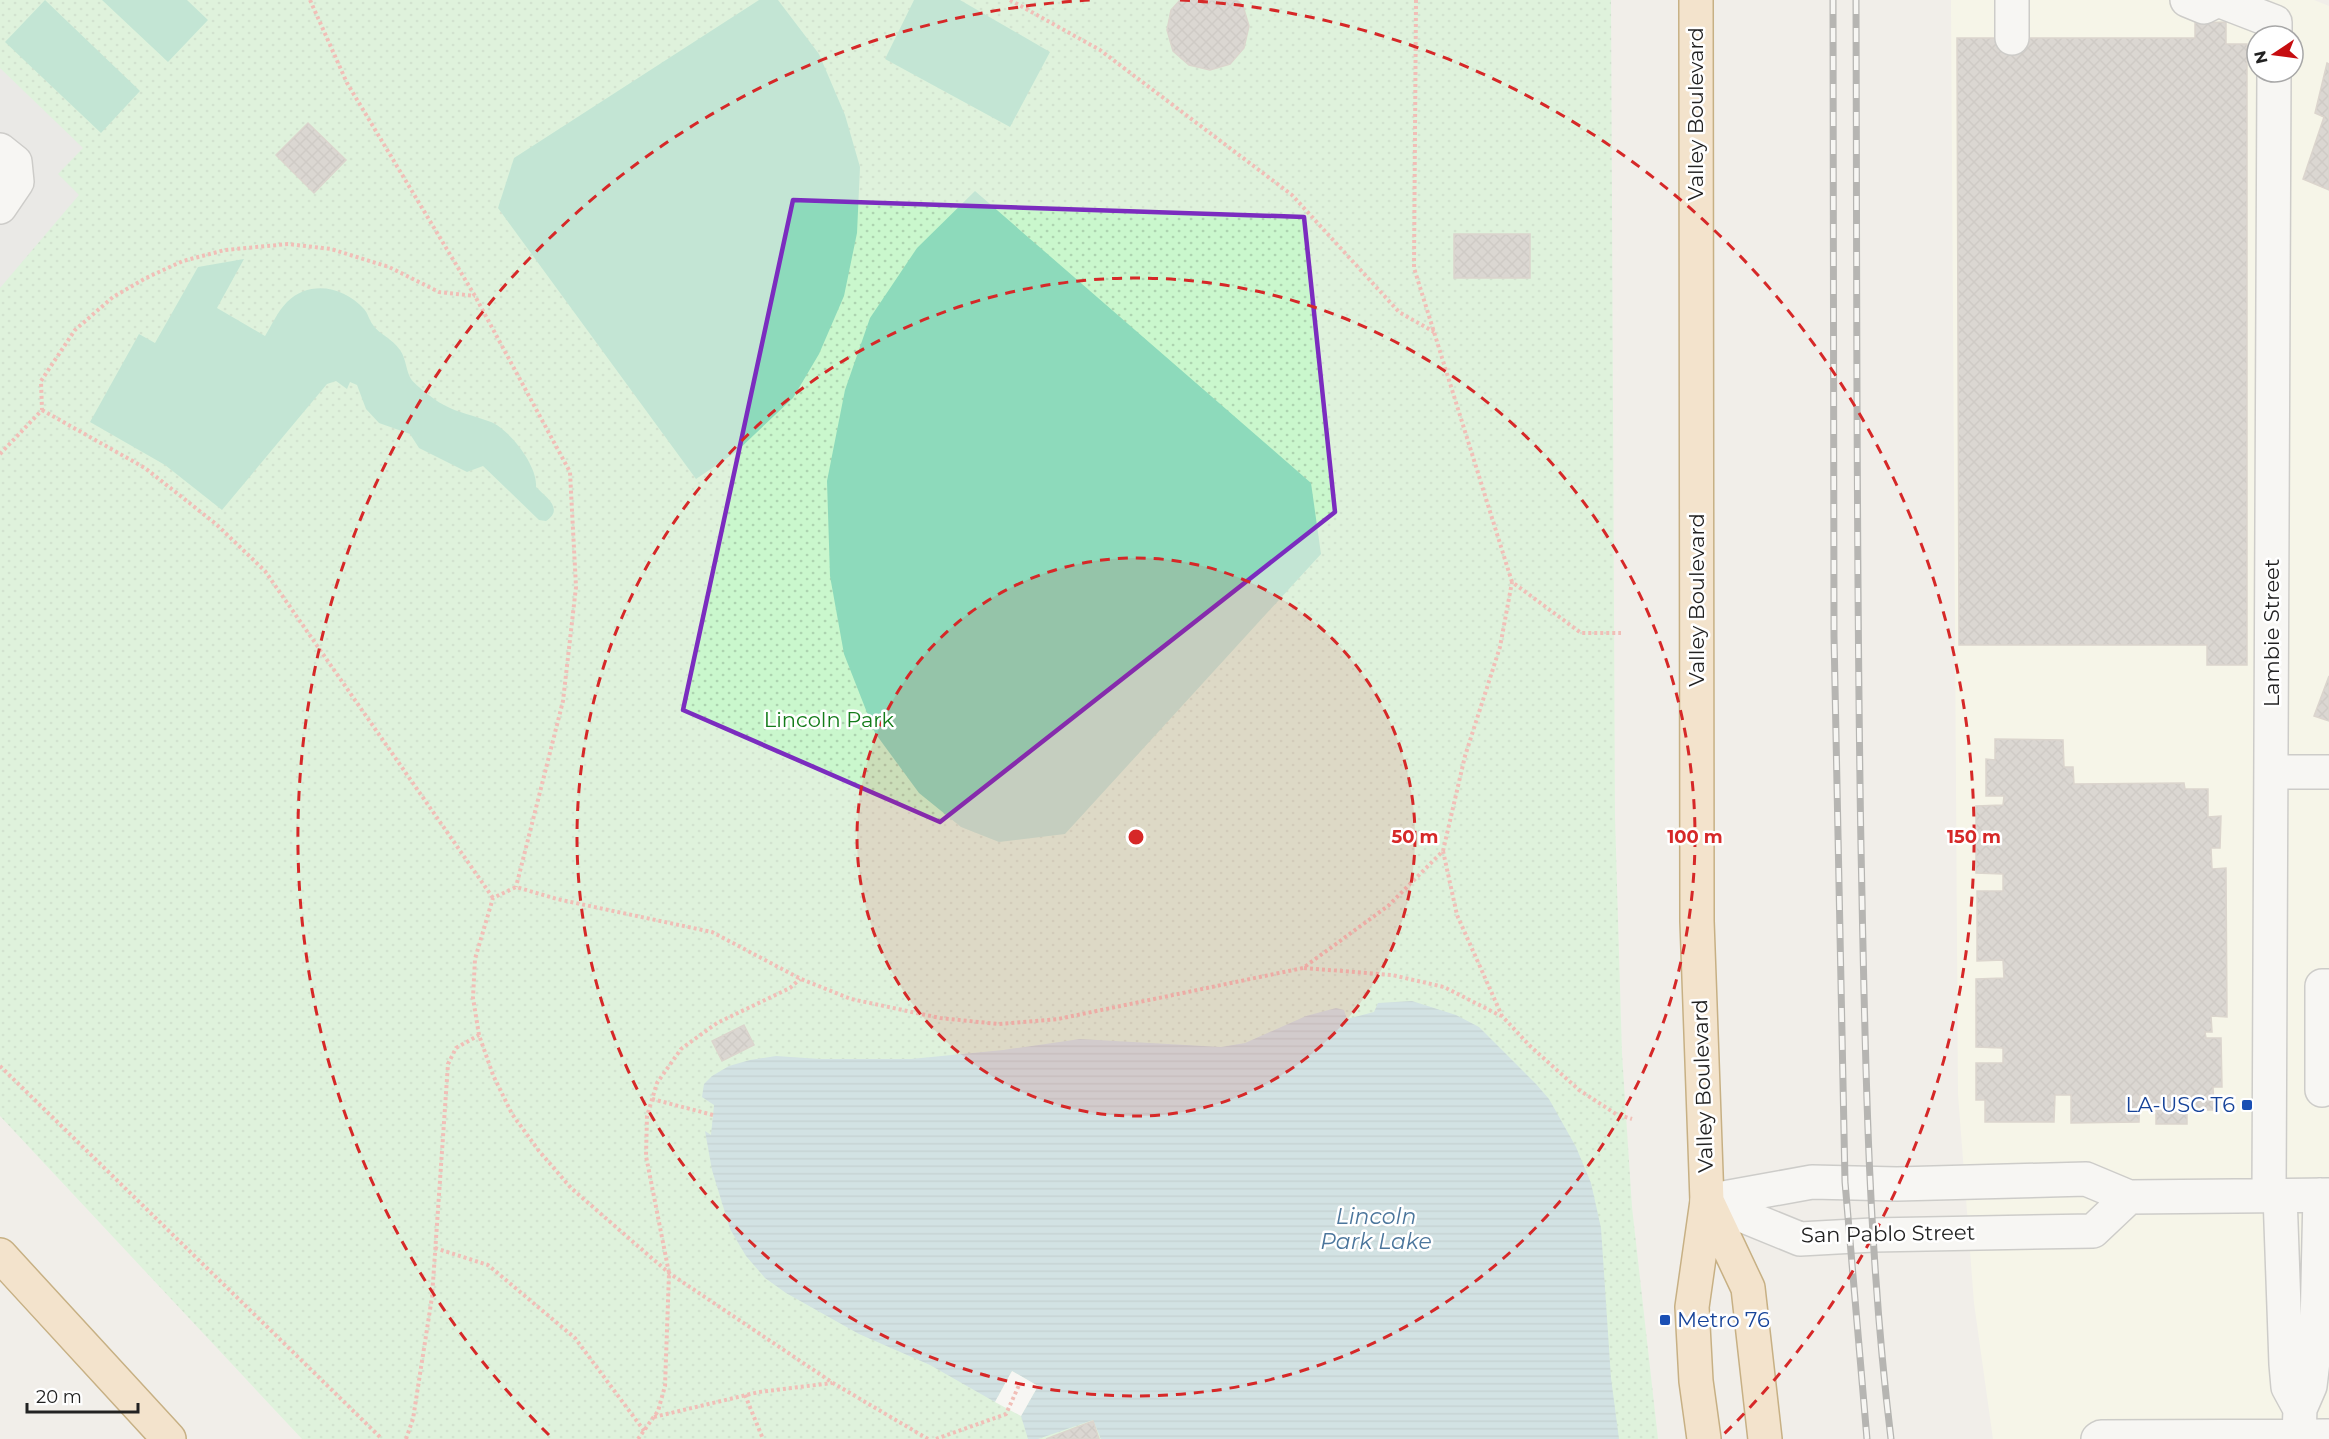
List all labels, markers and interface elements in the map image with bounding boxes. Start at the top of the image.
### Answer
north arrow [2245,24,2305,84]
street label: Valley Boulevard [1683,27,1708,201]
text: N [2250,49,2272,66]
street label: Valley Boulevard [1684,513,1709,687]
street label: Lambie Street [2259,559,2284,707]
park label: Lincoln Park [764,707,895,732]
text: 50 m [1392,826,1438,848]
text: 100 m [1667,826,1723,848]
text: 150 m [1947,826,2001,848]
centre of rings [1126,827,1146,847]
street label: Valley Boulevard [1687,999,1718,1173]
place label: LA-USC T6 [2126,1092,2235,1117]
marker: LA-USC T6 [2240,1098,2254,1112]
water label: Lincoln Park Lake [1320,1203,1432,1255]
street label: San Pablo Street [1801,1219,1975,1248]
place label: Metro 76 [1677,1307,1770,1332]
marker: Metro 76 [1658,1313,1672,1327]
scale bar [27,1376,138,1414]
text: 20 m [36,1386,82,1408]

